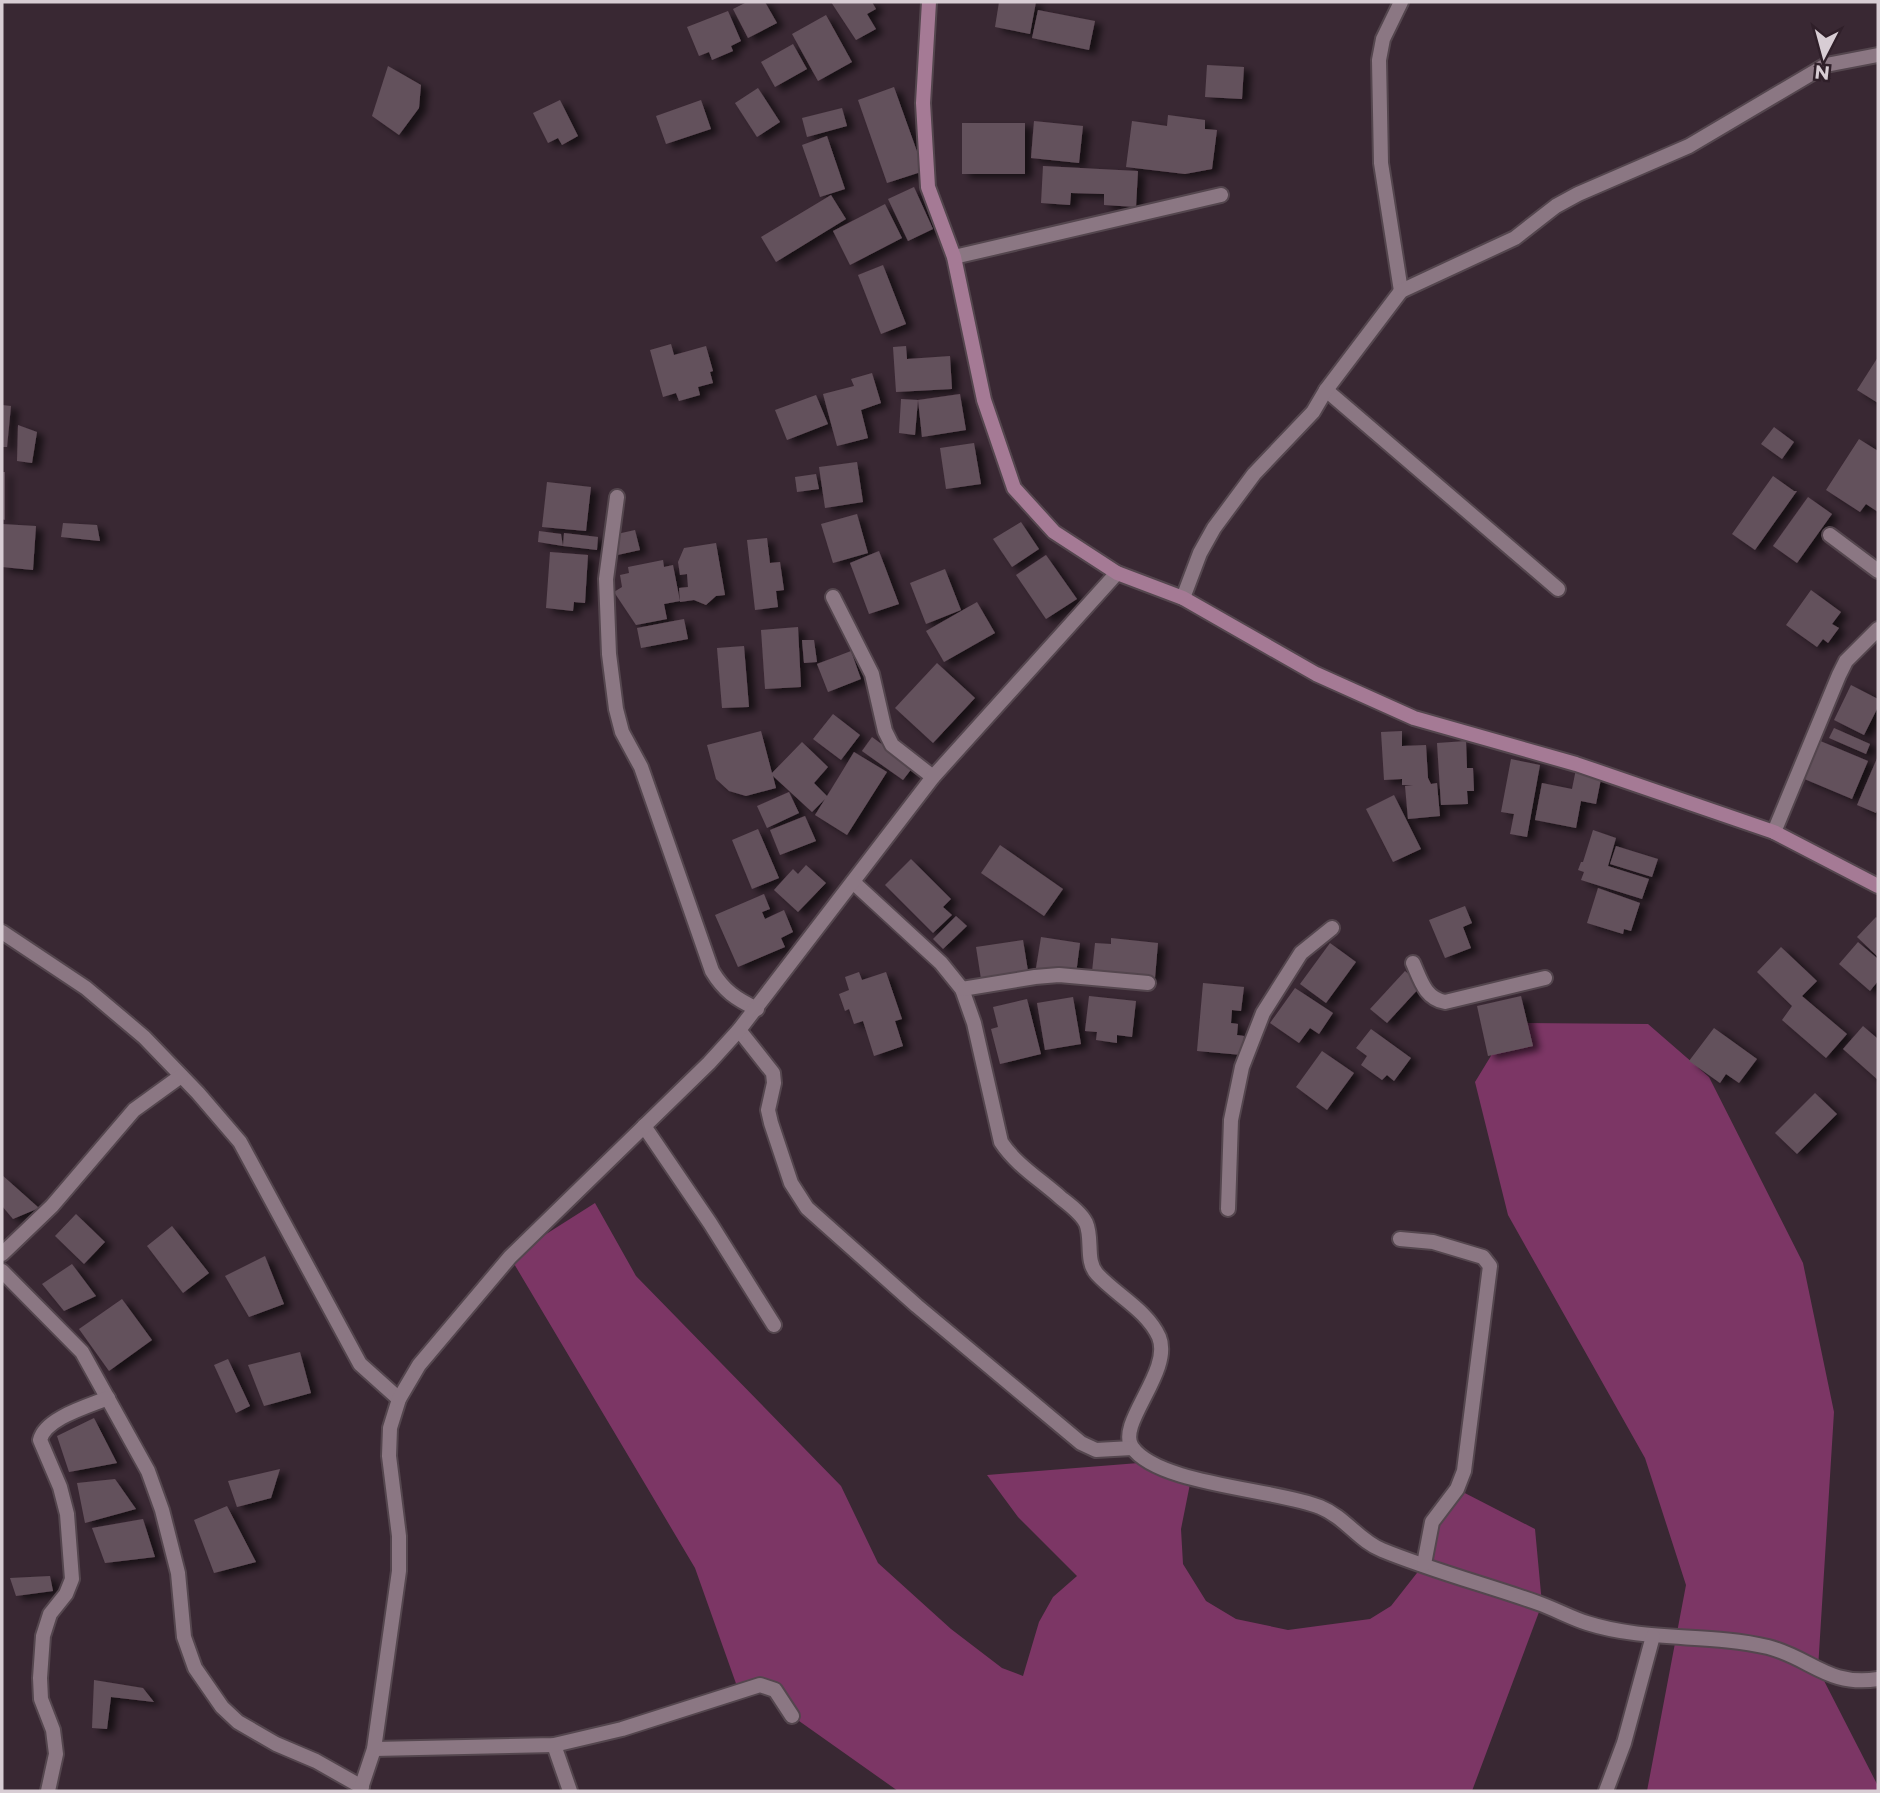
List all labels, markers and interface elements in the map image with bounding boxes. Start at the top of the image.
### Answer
north arrow [1789,21,1859,91]
text: N [1813,60,1831,85]

